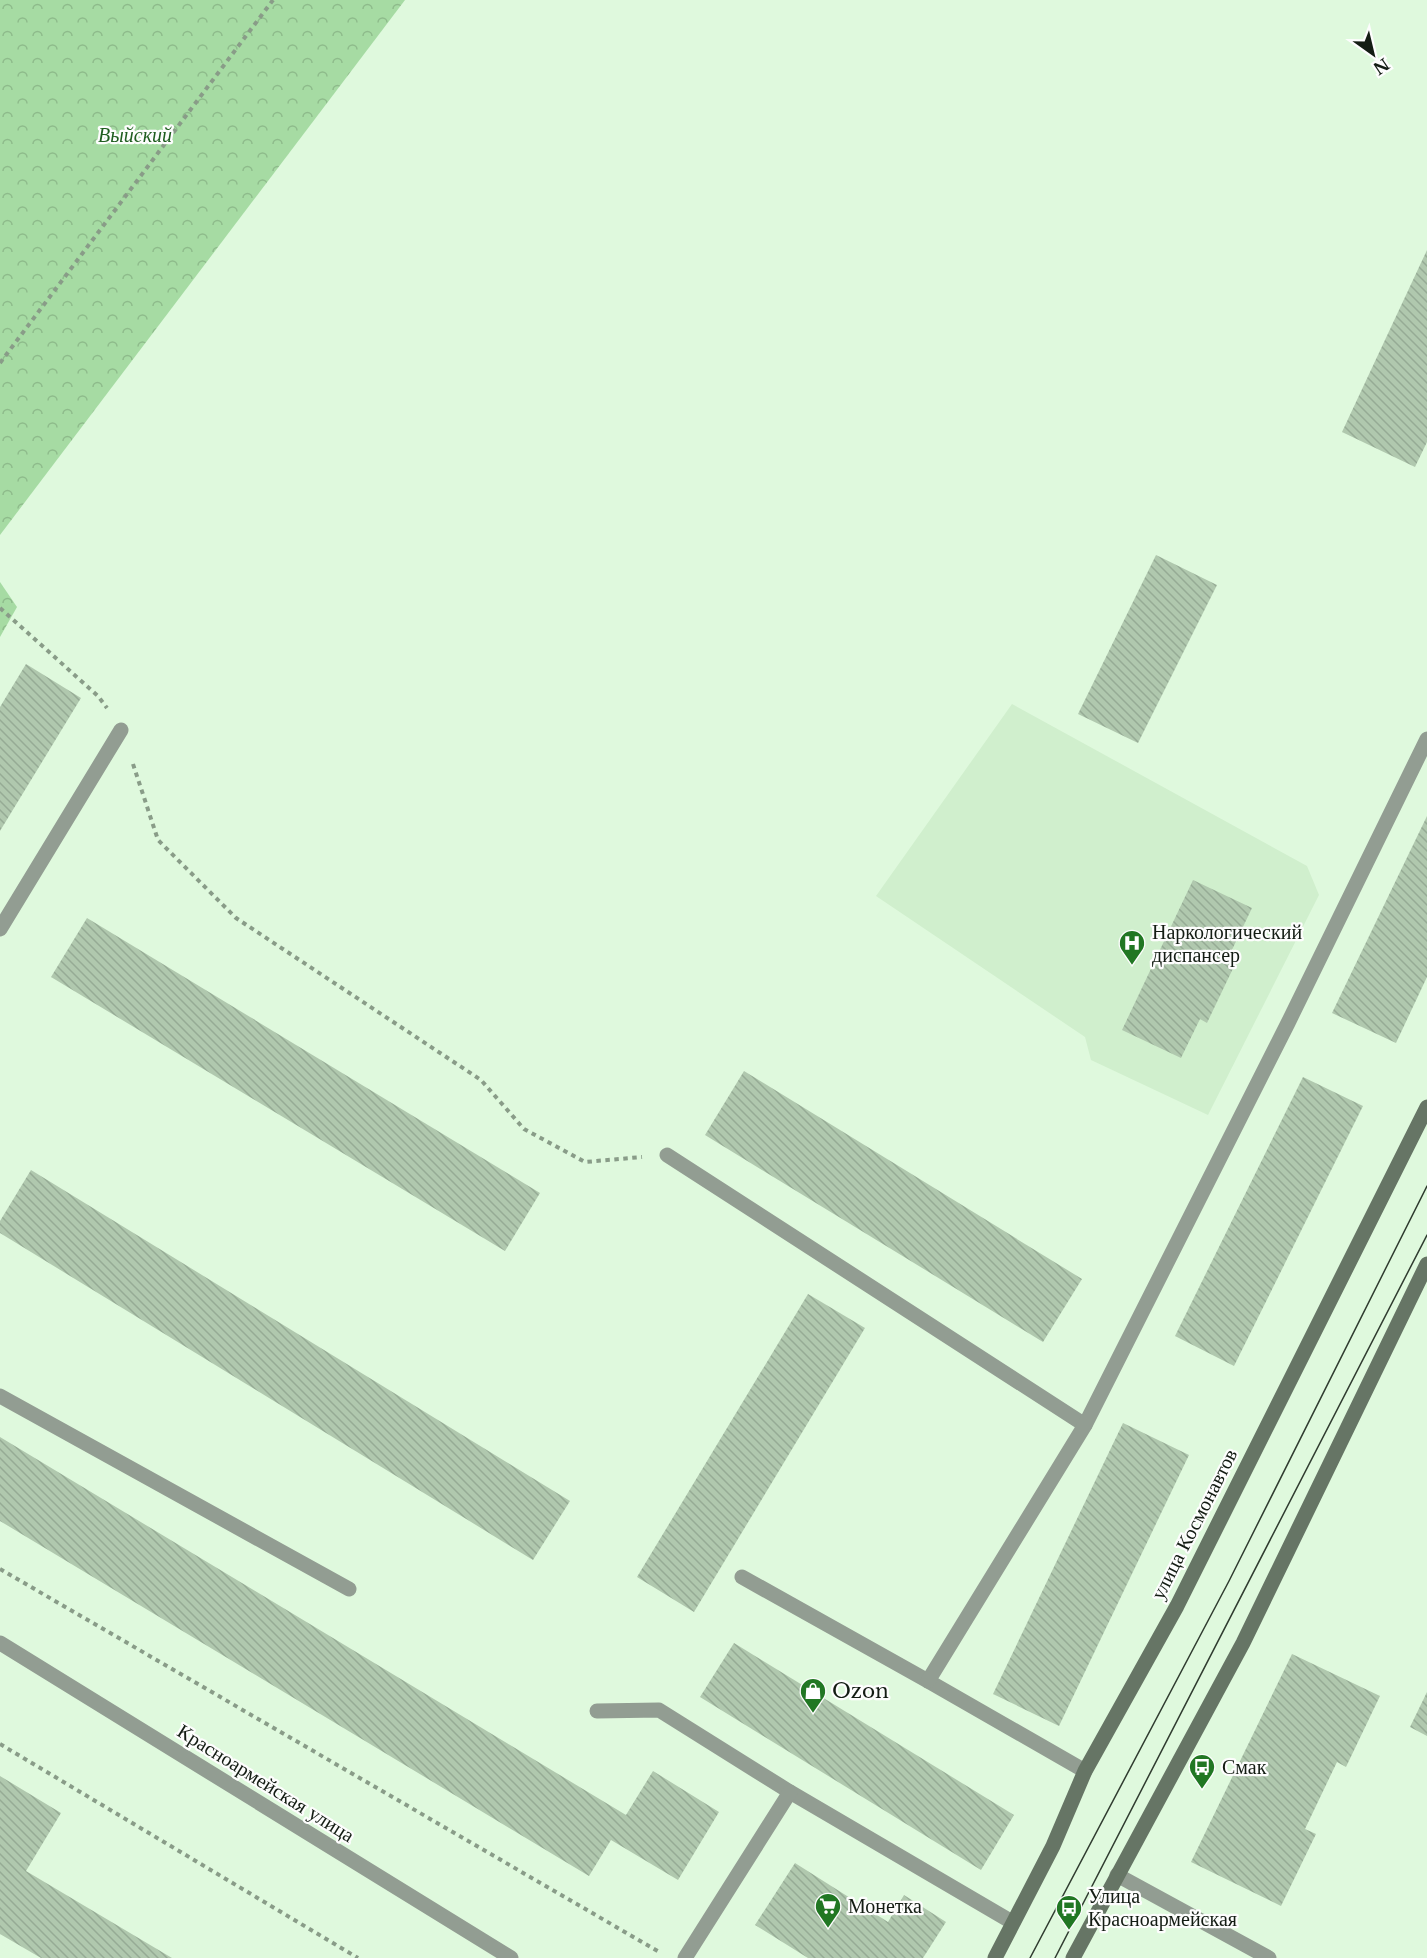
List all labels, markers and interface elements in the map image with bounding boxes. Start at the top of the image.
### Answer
north arrow [1343,24,1403,84]
text: N [1370,54,1393,79]
park label: Выйский [98,123,172,147]
place label: Наркологический диспансер [1152,920,1302,967]
hospital icon: Наркологический диспансер [1117,928,1147,966]
street label: улица Космонавтов [1146,1445,1242,1603]
shop icon: Ozon [798,1676,828,1714]
place label: Ozon [832,1679,889,1703]
street label: Красноармейская улица [173,1719,359,1847]
bus stop icon: Смак [1187,1752,1217,1790]
place label: Смак [1222,1755,1267,1779]
place label: Улица Красноармейская [1088,1884,1237,1931]
supermarket icon: Монетка [813,1891,843,1929]
bus stop icon: Улица Красноармейская [1054,1893,1084,1931]
place label: Монетка [848,1894,922,1918]

